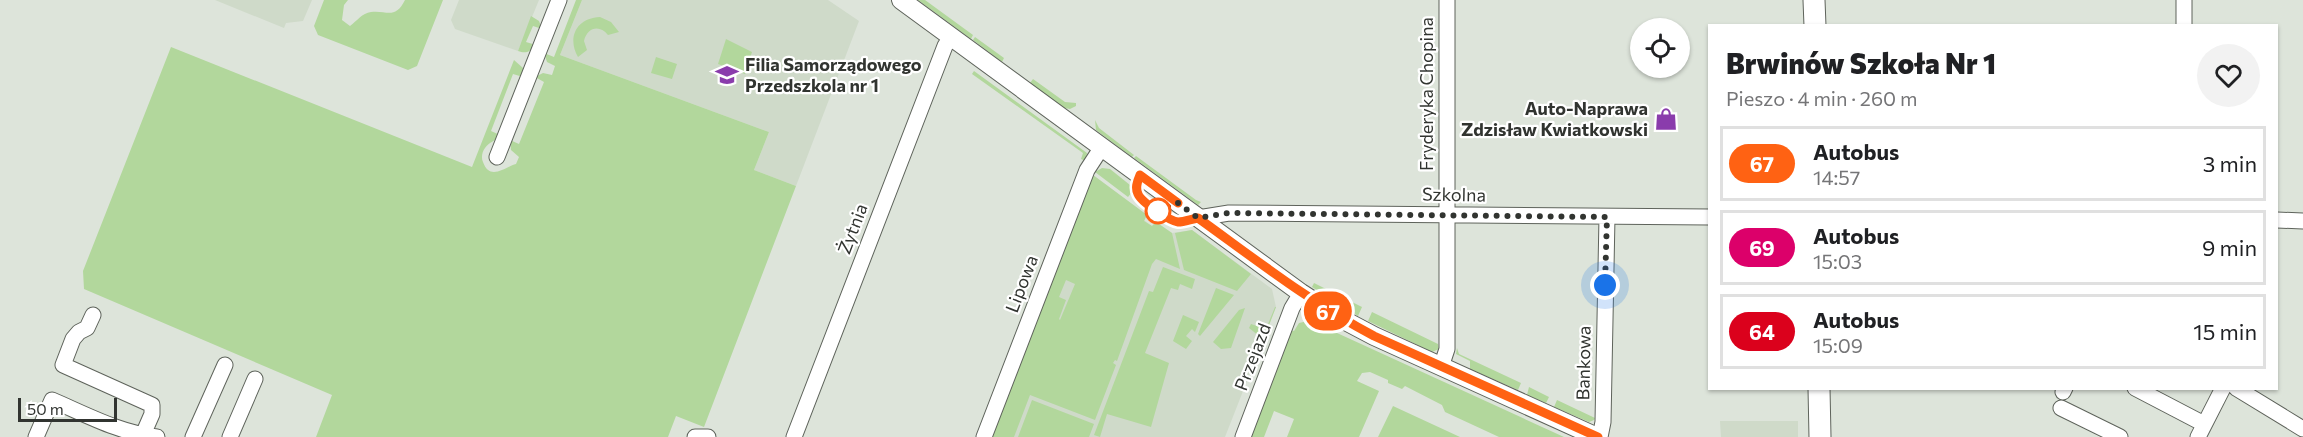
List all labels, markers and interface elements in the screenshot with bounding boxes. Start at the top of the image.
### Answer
street label: Fryderyka Chopina [1415,17,1437,171]
map controls [1630,18,1690,78]
button: locate [1630,18,1690,78]
button: heart [2197,44,2260,107]
text: Brwinów Szkoła Nr 1 [1726,46,1996,80]
place label: Filia Samorządowego Przedszkola nr 1 [745,53,922,96]
school or university icon: Filia Samorządowego Przedszkola nr 1 [714,62,740,88]
text: Pieszo · 4 min · 260 m [1726,86,1917,110]
place label: Auto-Naprawa Zdzisław Kwiatkowski [1461,97,1648,140]
shop icon: Auto-Naprawa Zdzisław Kwiatkowski [1653,106,1679,132]
text: Autobus [1813,138,1899,165]
text: 3 min [2203,150,2257,177]
text: 67 [1750,151,1774,176]
text: 14:57 [1813,165,1860,189]
street label: Szkolna [1422,182,1486,206]
unlabelled marker [1145,198,1171,224]
street label: Żytnia [832,200,872,257]
text: Autobus [1813,222,1899,249]
text: 9 min [2202,234,2257,261]
text: 69 [1749,235,1775,260]
text: 15:03 [1813,249,1862,273]
street label: Lipowa [1000,252,1042,315]
your location [1590,270,1620,300]
line badge: 67 [1301,292,1355,330]
text: 67 [1316,299,1340,324]
text: Autobus [1813,306,1899,333]
text: 15 min [2193,318,2257,345]
text: 64 [1749,319,1775,344]
street label: Przejazd [1229,320,1275,393]
street label: Bankowa [1571,325,1595,401]
text: 15:09 [1813,333,1863,357]
scale bar [18,395,117,422]
text: 50 m [27,399,64,418]

